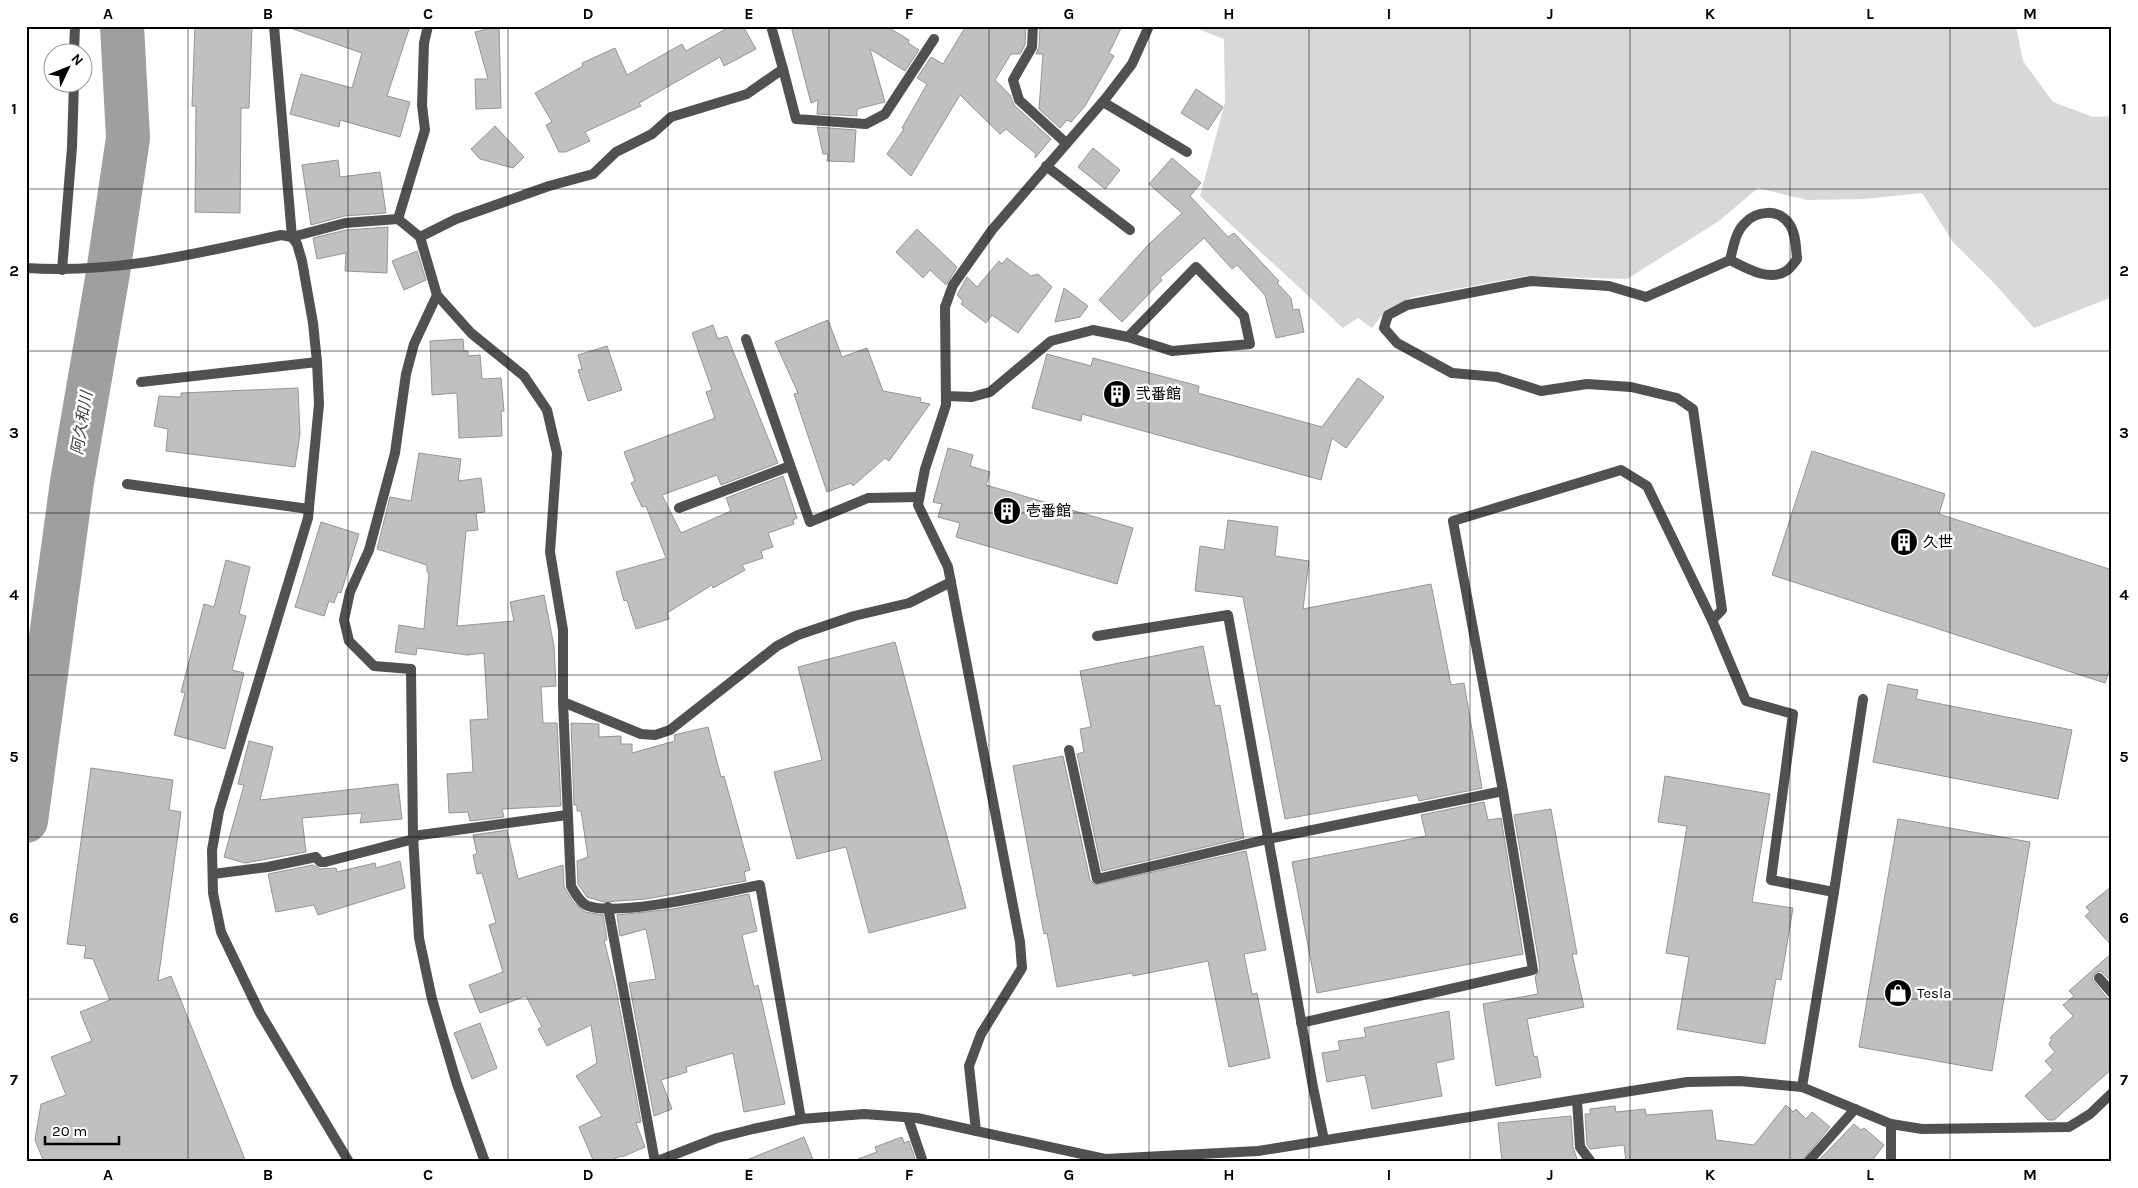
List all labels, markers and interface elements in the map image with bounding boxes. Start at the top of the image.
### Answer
text: A [103,4,113,23]
text: B [263,4,273,23]
text: C [423,4,433,23]
text: D [583,4,594,23]
text: E [744,4,754,23]
text: F [905,4,914,23]
text: G [1064,4,1074,23]
text: H [1223,4,1235,23]
text: I [1387,4,1391,23]
text: J [1546,4,1554,23]
text: K [1705,4,1716,23]
text: L [1866,4,1874,23]
text: M [2023,4,2037,23]
north arrow [42,42,92,92]
text: N [67,50,87,69]
text: 1 [11,99,17,118]
text: 1 [2121,99,2127,118]
text: 2 [9,261,19,280]
text: 2 [2119,261,2129,280]
building icon: 弐番館 [1102,379,1132,409]
place label: 弐番館 [1136,385,1181,403]
water label: 阿久和川 [67,388,96,456]
text: 3 [9,423,19,442]
text: 3 [2119,423,2129,442]
building icon: 壱番館 [992,496,1022,526]
place label: 壱番館 [1026,502,1071,520]
building icon: 久世 [1889,527,1919,557]
place label: 久世 [1923,533,1953,551]
text: 4 [9,585,19,604]
text: 4 [2119,585,2129,604]
text: 5 [9,747,19,766]
text: 5 [2119,747,2129,766]
text: 6 [9,908,19,927]
text: 6 [2119,908,2129,927]
shop icon: Tesla [1883,978,1913,1008]
place label: Tesla [1917,984,1951,1002]
text: 7 [10,1070,18,1089]
text: 7 [2120,1070,2128,1089]
scale bar [45,1113,119,1145]
text: 20 m [52,1122,87,1140]
text: A [103,1165,113,1184]
text: B [263,1165,273,1184]
text: C [423,1165,433,1184]
text: D [583,1165,594,1184]
text: E [744,1165,754,1184]
text: F [905,1165,914,1184]
text: G [1064,1165,1074,1184]
text: H [1223,1165,1235,1184]
text: I [1387,1165,1391,1184]
text: J [1546,1165,1554,1184]
text: K [1705,1165,1716,1184]
text: L [1866,1165,1874,1184]
text: M [2023,1165,2037,1184]

